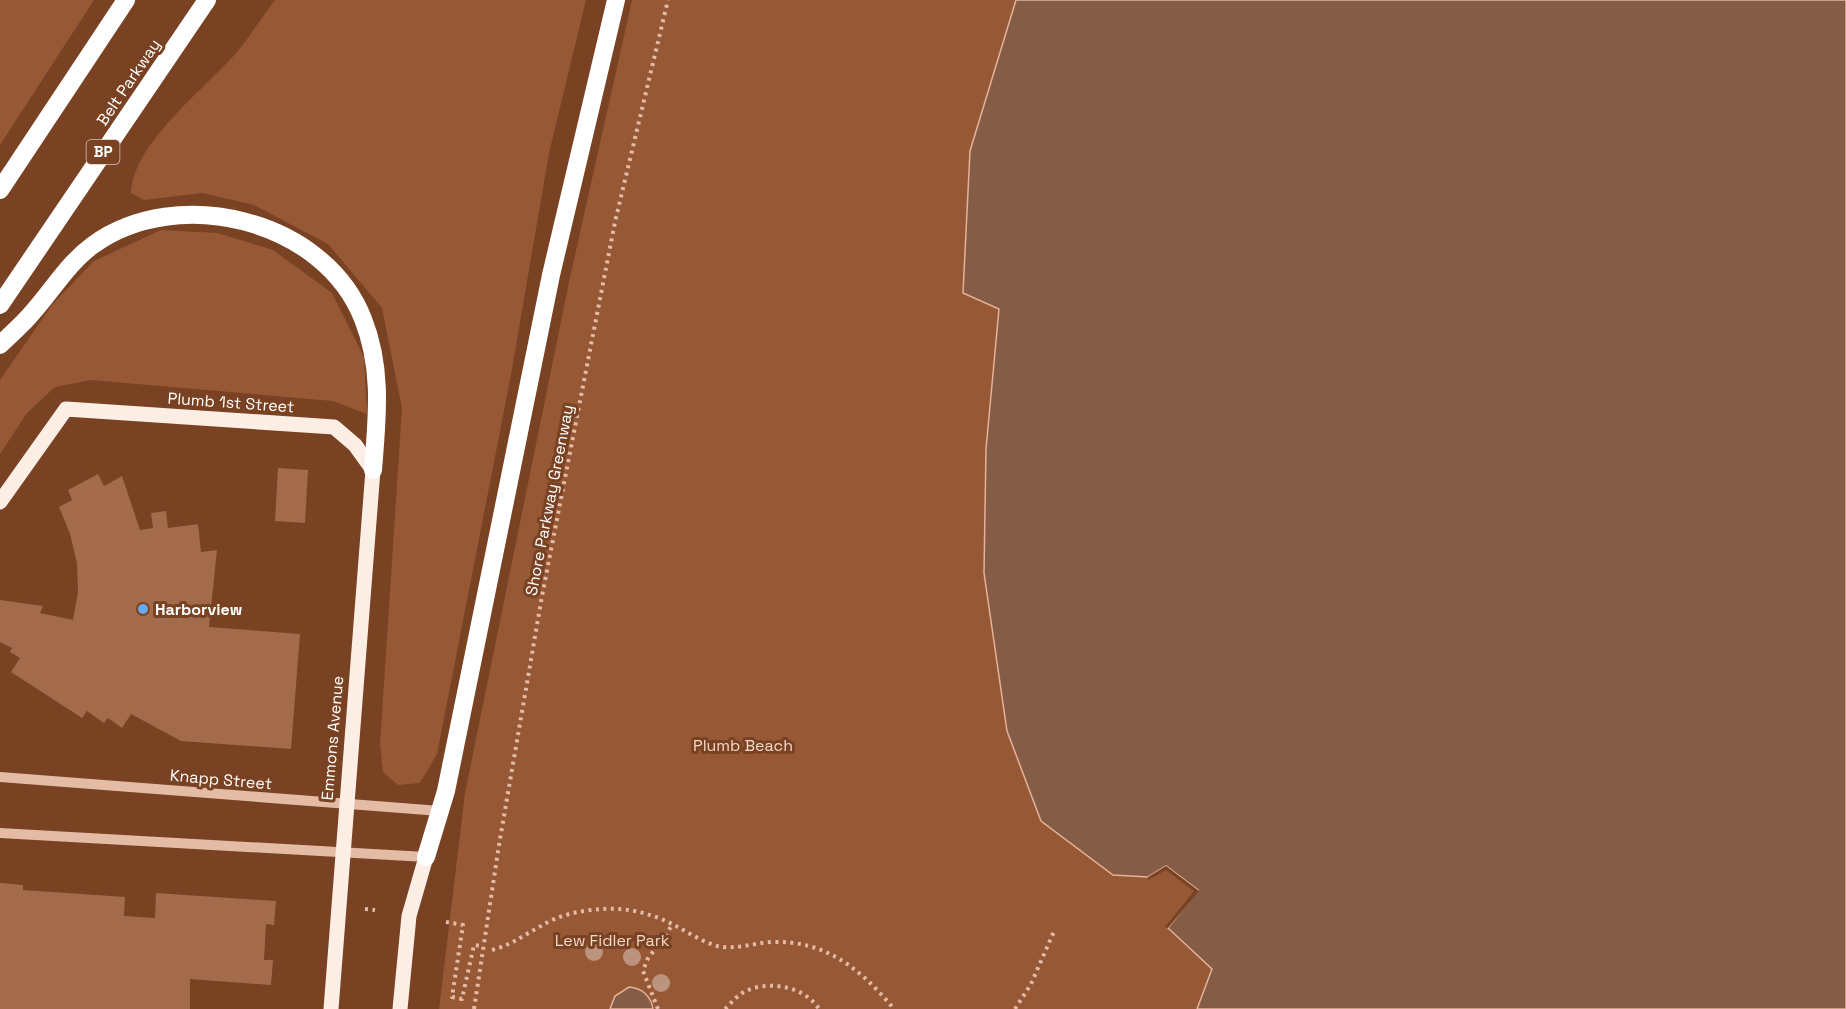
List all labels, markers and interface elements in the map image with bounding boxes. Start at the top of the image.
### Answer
street label: Belt Parkway [92,35,165,130]
road number: BP [86,140,120,164]
street label: Plumb 1st Street [167,388,295,417]
street label: Shore Parkway Greenway [521,403,578,597]
place label: Harborview [155,599,242,620]
marker: Harborview [136,602,150,616]
street label: Emmons Avenue [317,675,348,801]
park label: Plumb Beach [693,735,793,756]
street label: Knapp Street [169,765,273,794]
park label: Lew Fidler Park [555,930,670,951]

